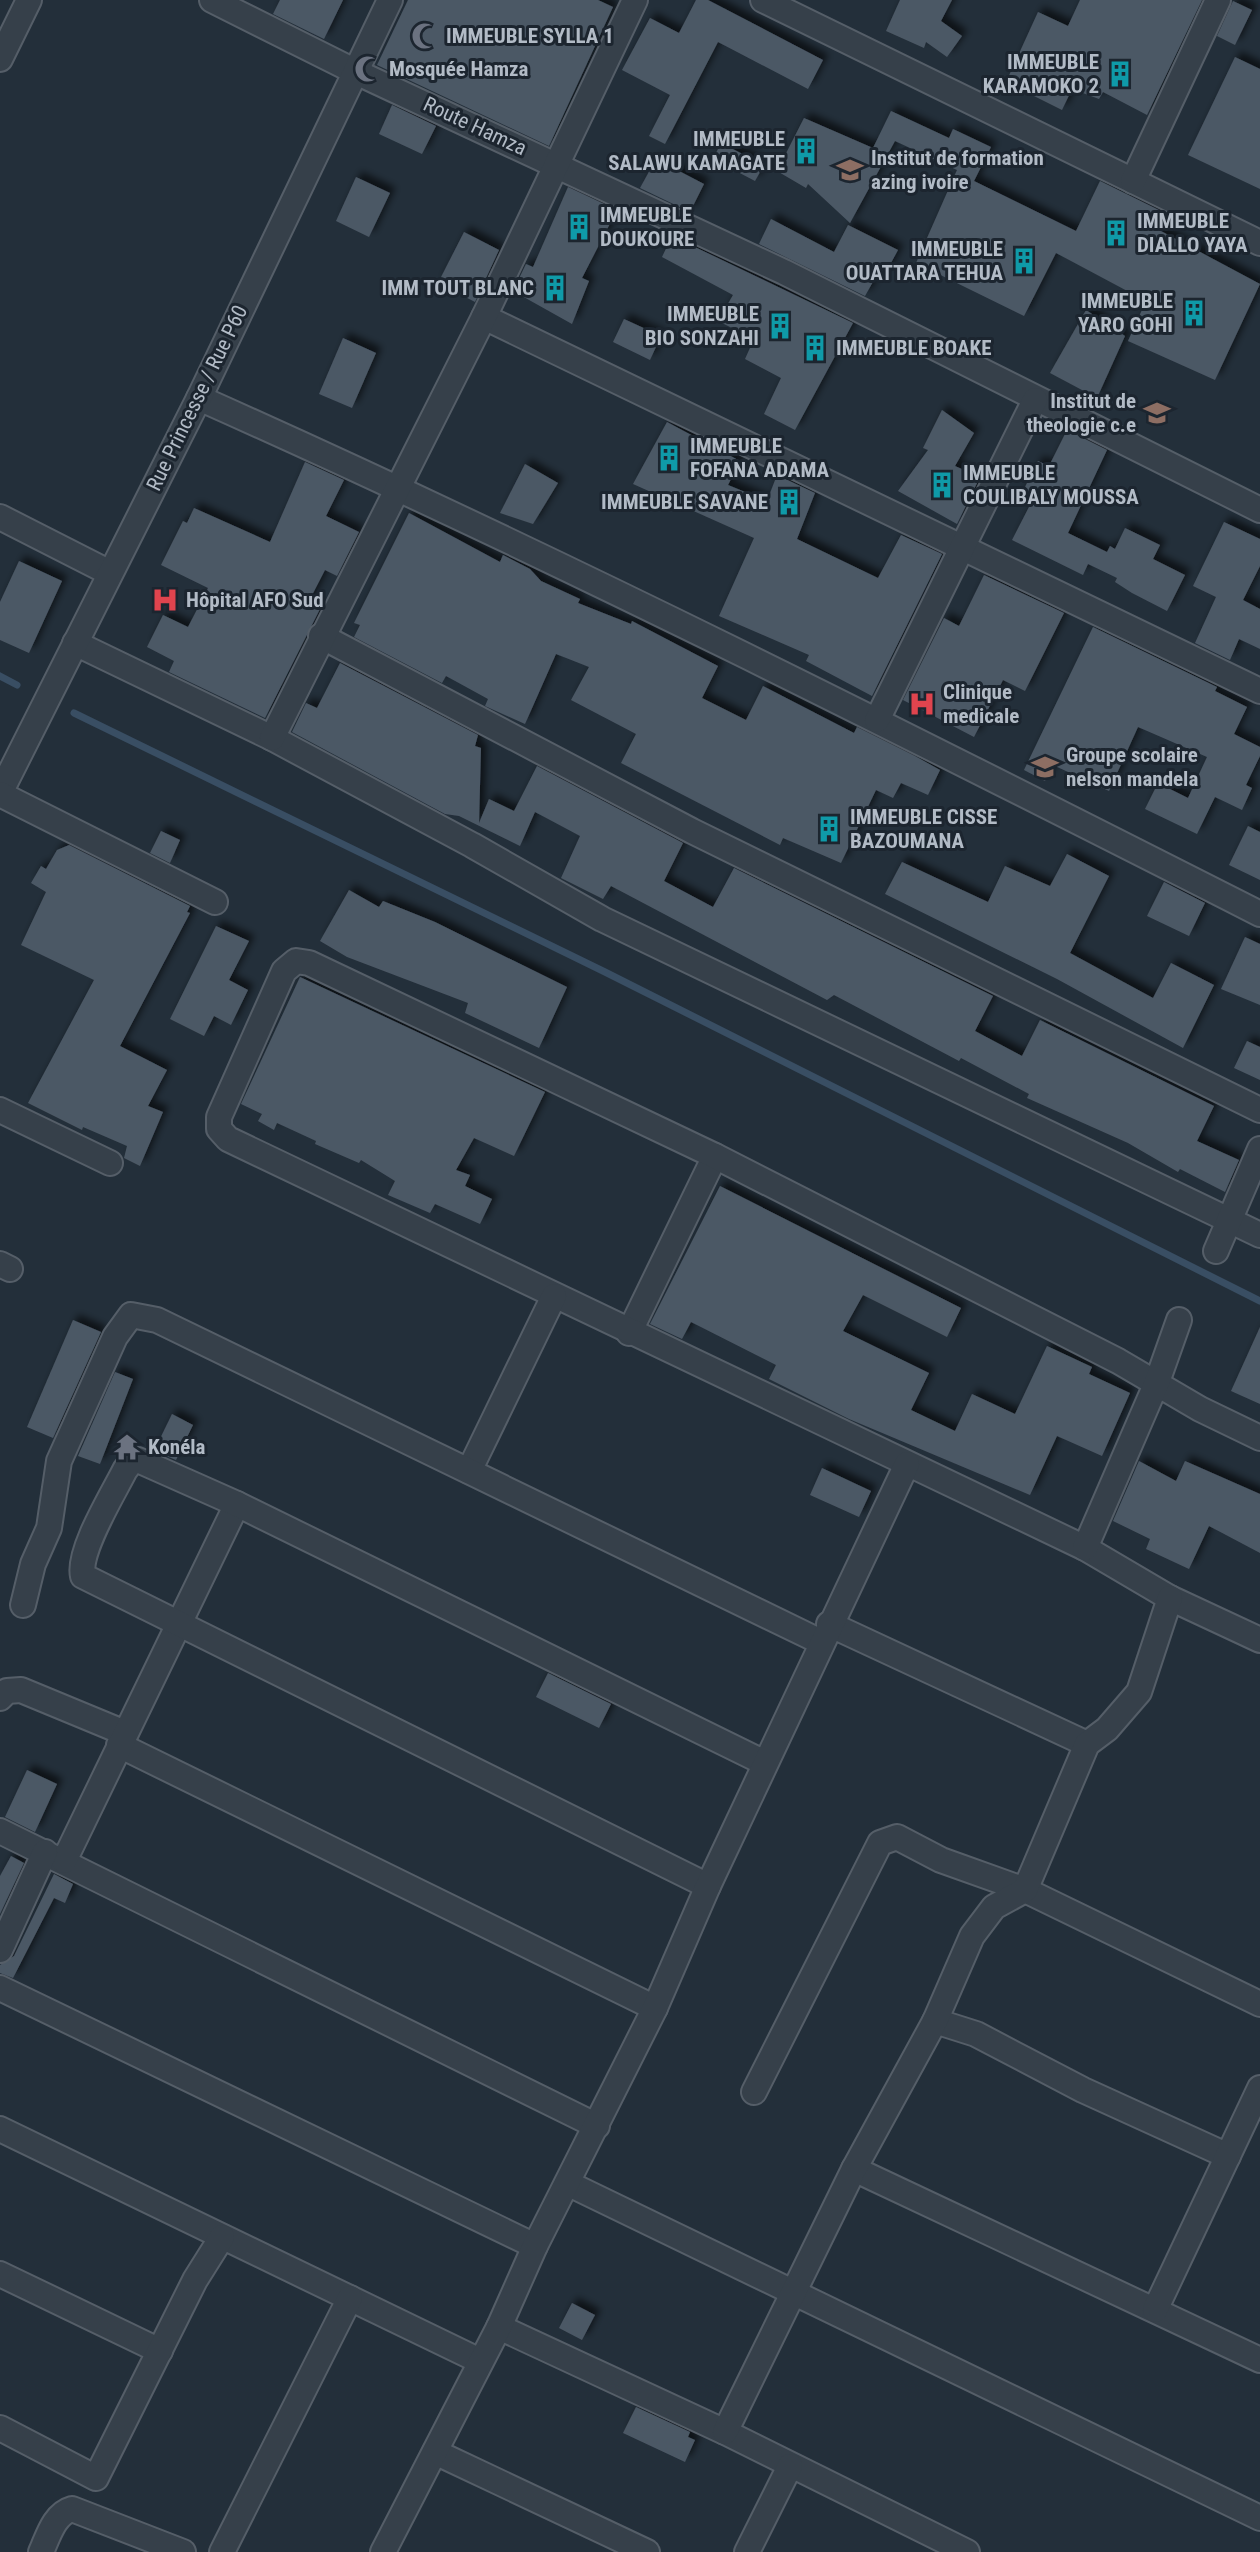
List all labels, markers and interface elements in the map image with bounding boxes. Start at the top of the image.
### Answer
mosque icon: IMMEUBLE SYLLA 1 [410,21,440,51]
place label: IMMEUBLE SYLLA 1 [446,24,614,48]
place label: IMMEUBLE KARAMOKO 2 [983,50,1099,98]
mosque icon: Mosquée Hamza [353,54,383,84]
place label: Mosquée Hamza [389,57,528,81]
building icon: IMMEUBLE KARAMOKO 2 [1105,59,1135,89]
street label: Route Hamza [420,92,530,160]
place label: IMMEUBLE SALAWU KAMAGATE [608,127,785,175]
building icon: IMMEUBLE SALAWU KAMAGATE [791,136,821,166]
place label: Institut de formation azing ivoire [871,146,1044,194]
school or university icon: Institut de formation azing ivoire [835,155,865,185]
place label: IMMEUBLE DOUKOURE [600,203,694,251]
place label: IMMEUBLE DIALLO YAYA [1137,209,1248,257]
building icon: IMMEUBLE DOUKOURE [564,212,594,242]
building icon: IMMEUBLE DIALLO YAYA [1101,218,1131,248]
place label: IMMEUBLE OUATTARA TEHUA [846,237,1003,285]
building icon: IMMEUBLE OUATTARA TEHUA [1009,246,1039,276]
building icon: IMM TOUT BLANC [540,273,570,303]
place label: IMM TOUT BLANC [381,276,534,300]
place label: IMMEUBLE YARO GOHI [1078,289,1173,337]
building icon: IMMEUBLE YARO GOHI [1179,298,1209,328]
street label: Rue Princesse / Rue P60 [142,301,252,495]
place label: IMMEUBLE BIO SONZAHI [645,302,759,350]
building icon: IMMEUBLE BIO SONZAHI [765,311,795,341]
building icon: IMMEUBLE BOAKE [800,333,830,363]
place label: IMMEUBLE BOAKE [836,336,992,360]
place label: Institut de theologie c.e [1026,389,1136,437]
school or university icon: Institut de theologie c.e [1142,398,1172,428]
place label: IMMEUBLE FOFANA ADAMA [690,434,830,482]
building icon: IMMEUBLE FOFANA ADAMA [654,443,684,473]
place label: IMMEUBLE COULIBALY MOUSSA [963,461,1139,509]
building icon: IMMEUBLE COULIBALY MOUSSA [927,470,957,500]
building icon: IMMEUBLE SAVANE [774,487,804,517]
place label: IMMEUBLE SAVANE [601,490,768,514]
hospital icon: Hôpital AFO Sud [150,585,180,615]
place label: Hôpital AFO Sud [186,588,324,612]
place label: Clinique medicale [943,680,1019,728]
hospital icon: Clinique medicale [907,689,937,719]
place label: Groupe scolaire nelson mandela [1066,743,1198,791]
school or university icon: Groupe scolaire nelson mandela [1030,752,1060,782]
place label: IMMEUBLE CISSE BAZOUMANA [850,805,997,853]
building icon: IMMEUBLE CISSE BAZOUMANA [814,814,844,844]
temple icon: Konéla [112,1432,142,1462]
place label: Konéla [148,1435,205,1459]

